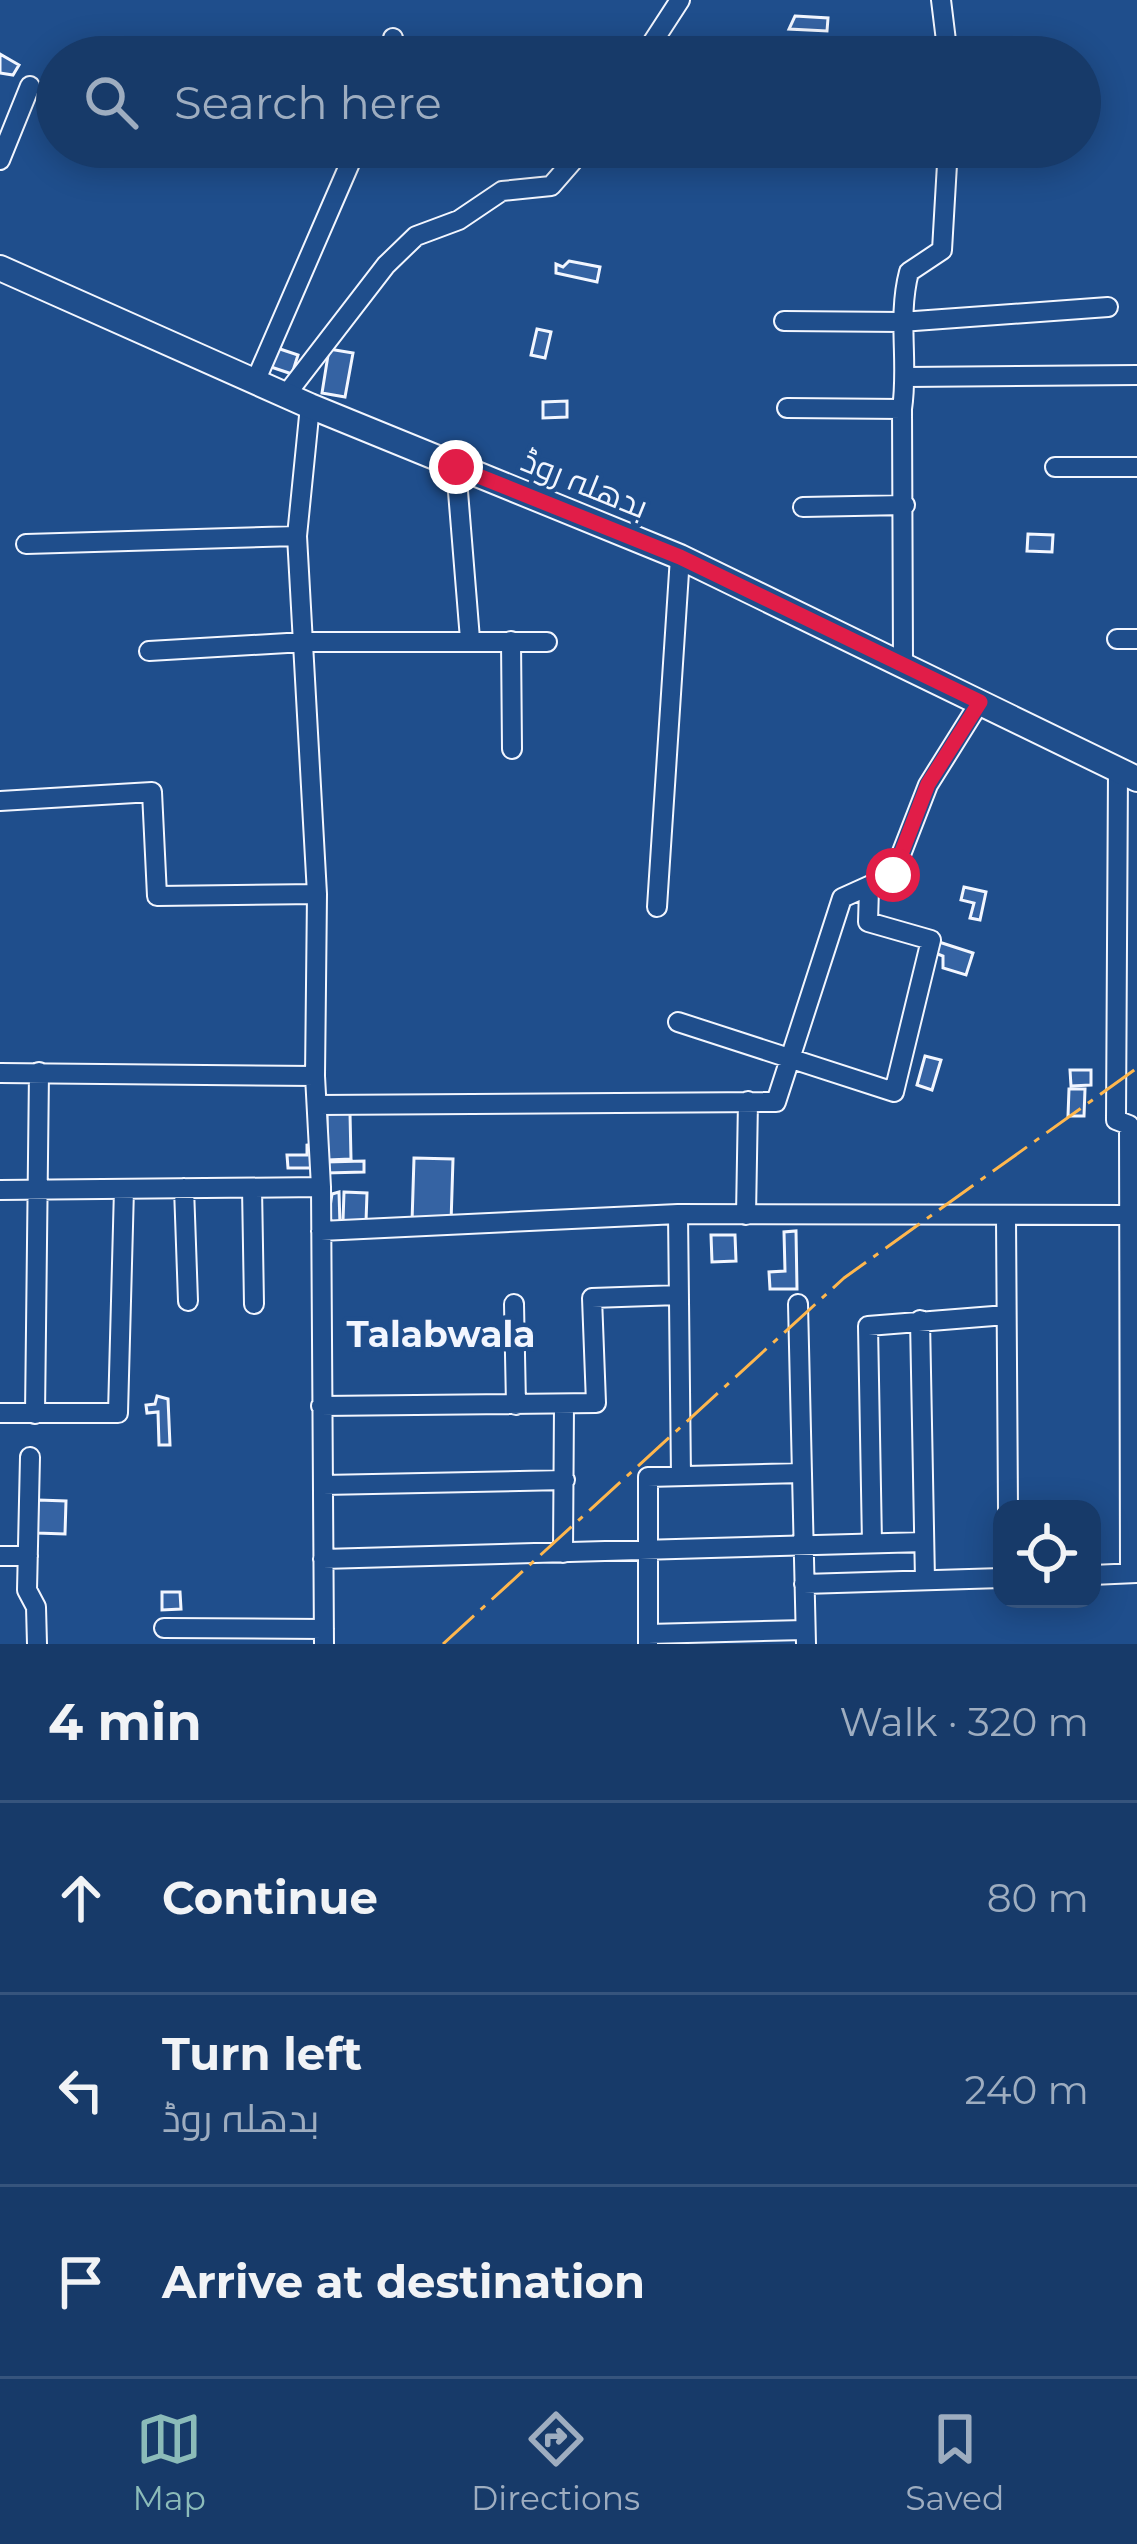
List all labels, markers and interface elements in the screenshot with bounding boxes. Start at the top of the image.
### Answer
search box [36,36,1101,168]
icon: search [78,69,144,135]
text: Search here [174,75,442,130]
route end [429,440,483,494]
street label: بدھلہ روڈ [516,440,654,526]
route start [866,848,920,902]
district label: Talabwala [346,1312,536,1356]
map controls [993,1500,1101,1608]
button: locate [993,1500,1101,1608]
text: 4 min [48,1691,202,1753]
text: Walk · 320 m [839,1698,1089,1746]
icon: ahead [48,1865,114,1931]
text: Continue [162,1870,378,1925]
text: 80 m [987,1874,1089,1922]
text: Turn left [162,2026,362,2081]
icon: left [48,2057,114,2123]
text: 240 m [965,2066,1089,2114]
text: بدھلہ روڈ [162,2094,319,2142]
icon: arrive [48,2249,114,2315]
text: Arrive at destination [162,2254,645,2309]
tab: Map [133,2406,206,2518]
tab: Directions [471,2406,640,2518]
tab: Saved [905,2406,1004,2518]

